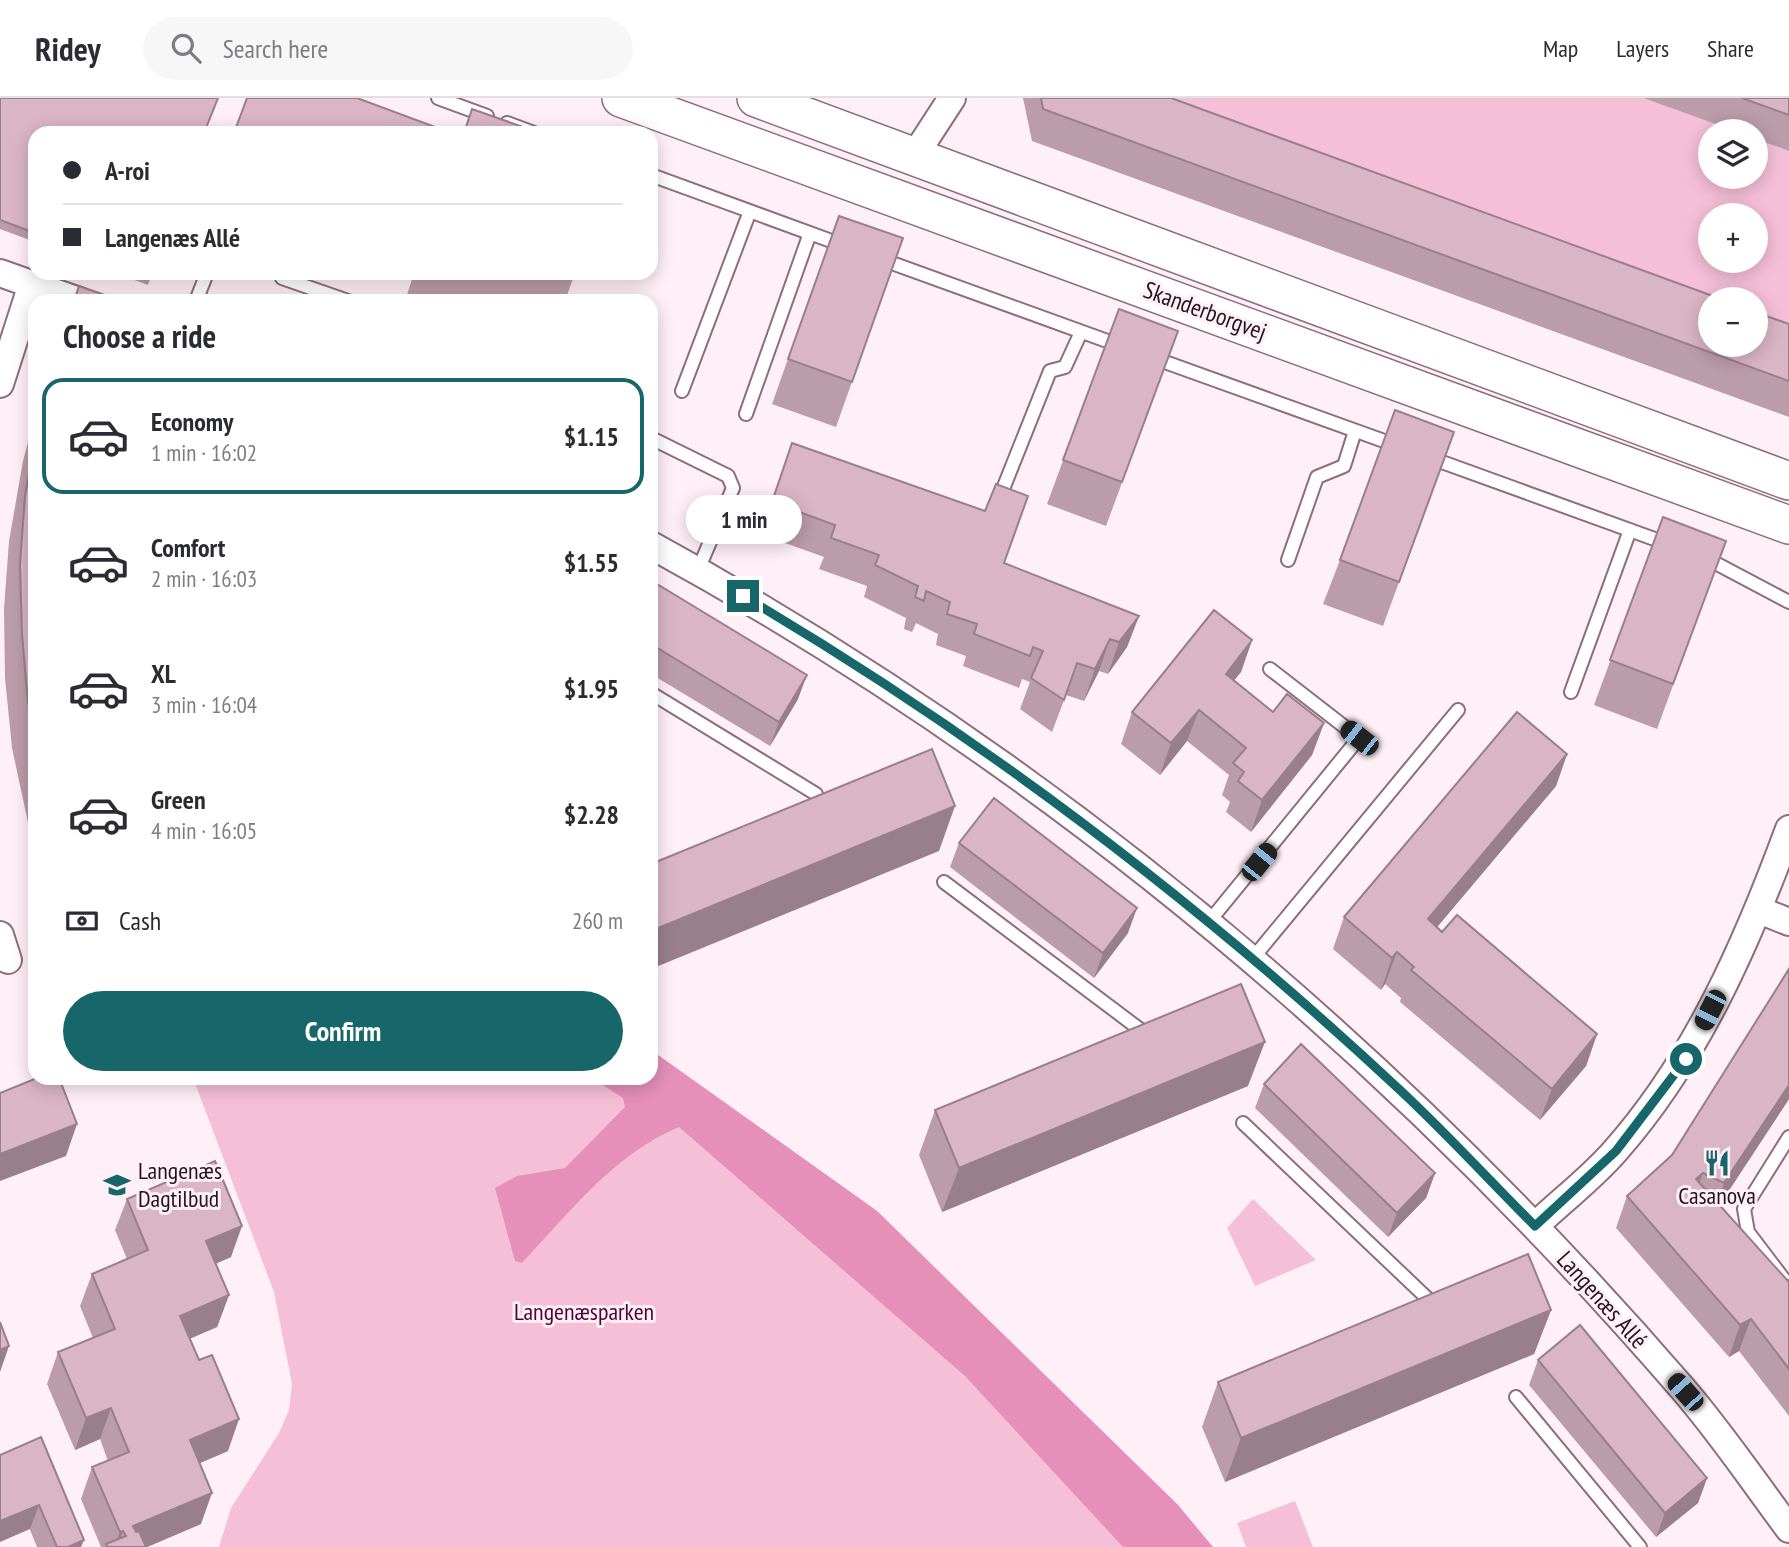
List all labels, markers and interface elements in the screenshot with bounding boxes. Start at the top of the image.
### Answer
search box [143,17,633,80]
text: Ridey [35,27,101,70]
icon: search [167,29,205,67]
text: Search here [223,32,328,65]
text: Map [1543,33,1578,64]
text: Layers [1616,33,1669,64]
text: Share [1707,33,1754,64]
map controls [1698,119,1768,357]
button: layers [1698,119,1768,189]
text: A-roi [105,154,150,187]
button: + [1698,203,1768,273]
text: Langenæs Allé [105,221,240,254]
street label: Skanderborgvej [1139,274,1271,347]
button: − [1698,287,1768,357]
text: Choose a ride [63,315,216,357]
icon: car [67,405,130,468]
text: Economy [151,405,233,438]
text: $1.15 [564,420,619,453]
text: 1 min · 16:02 [151,438,257,467]
callout: 1 min [685,494,801,544]
text: 1 min [721,505,767,534]
icon: car [67,531,130,594]
text: Comfort [151,531,225,564]
text: $1.55 [564,546,619,579]
text: 2 min · 16:03 [151,564,257,593]
route end [727,580,759,612]
icon: car [67,657,130,720]
text: XL [151,657,176,690]
text: $1.95 [564,672,619,705]
text: 3 min · 16:04 [151,690,257,719]
car [1336,717,1383,759]
icon: car [67,783,130,846]
text: Green [151,783,206,816]
text: $2.28 [564,798,619,831]
text: 4 min · 16:05 [151,816,257,845]
car [1238,839,1281,885]
icon: cash [63,902,101,940]
text: Cash [119,904,161,937]
text: 260 m [572,906,623,935]
car [1692,987,1729,1033]
button: Confirm [63,991,623,1071]
route start [1670,1043,1702,1075]
restaurant icon: Casanova [1702,1148,1732,1178]
place label: Langenæs Dagtilbud [138,1155,222,1214]
school or university icon: Langenæs Dagtilbud [102,1170,132,1200]
place label: Casanova [1678,1180,1756,1211]
street label: Langenæs Allé [1550,1244,1654,1355]
park label: Langenæsparken [514,1296,654,1327]
car [1664,1369,1707,1415]

